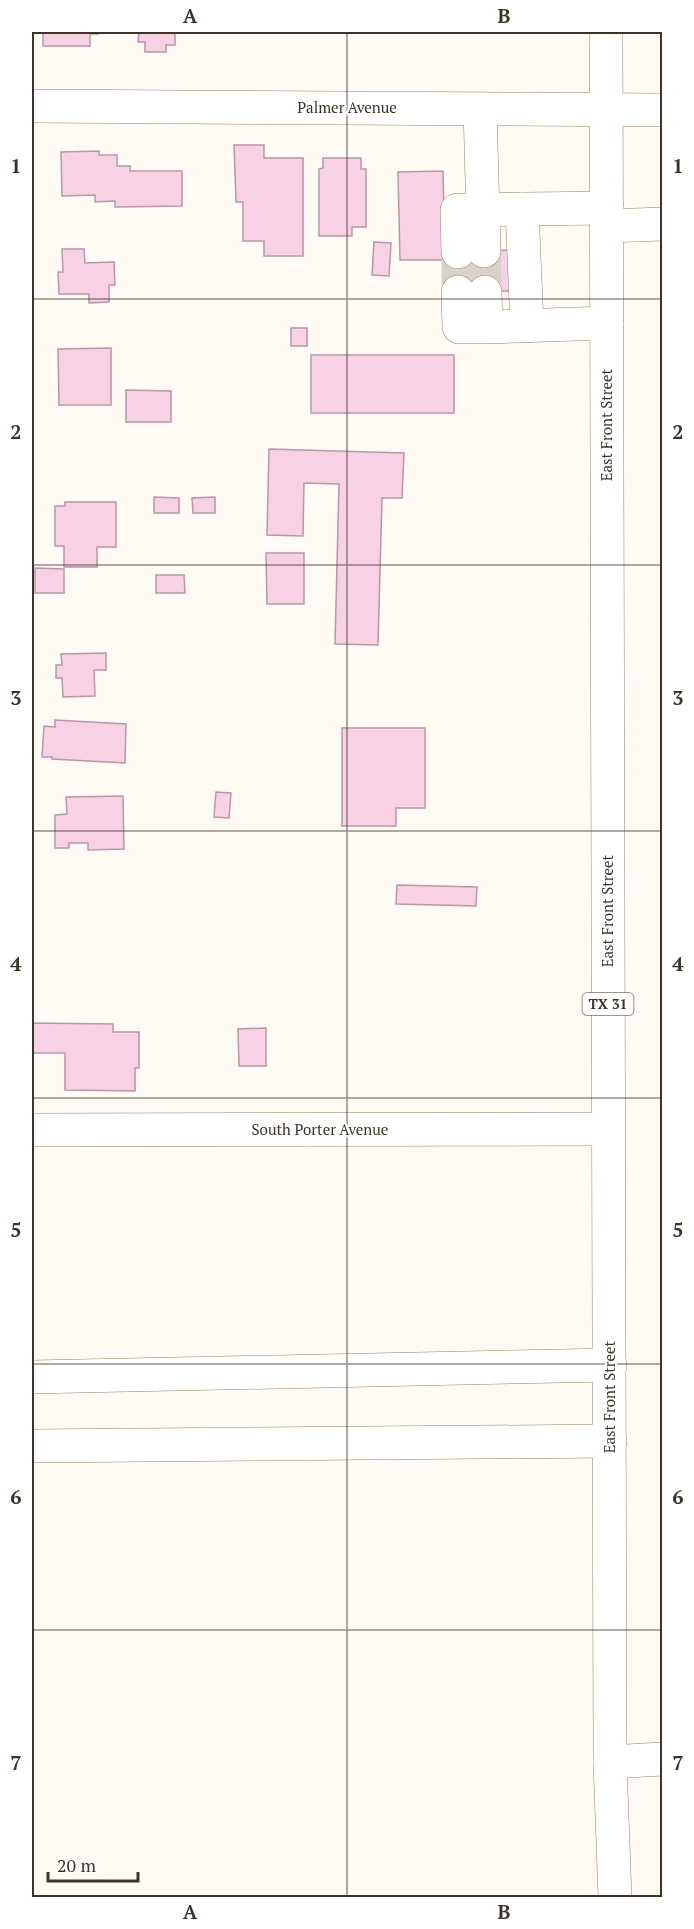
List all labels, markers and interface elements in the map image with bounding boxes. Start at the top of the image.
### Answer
text: A [183,2,198,29]
text: B [498,2,511,29]
street label: Palmer Avenue [297,97,397,117]
text: 1 [10,152,22,179]
text: 1 [672,152,684,179]
street label: East Front Street [596,368,616,481]
text: 2 [10,418,22,445]
text: 2 [672,418,684,445]
text: 3 [10,684,22,711]
text: 3 [672,684,684,711]
street label: East Front Street [597,854,617,967]
text: 4 [10,950,22,977]
text: 4 [672,950,684,977]
road number: TX 31 [582,993,634,1015]
street label: South Porter Avenue [252,1119,388,1139]
text: 5 [10,1216,22,1243]
text: 5 [672,1216,684,1243]
street label: East Front Street [599,1340,619,1453]
text: 6 [10,1483,22,1510]
text: 6 [672,1483,684,1510]
text: 7 [10,1749,22,1776]
text: 7 [672,1749,684,1776]
scale bar [48,1845,138,1883]
text: 20 m [57,1853,97,1877]
text: A [183,1898,198,1925]
text: B [498,1898,511,1925]

